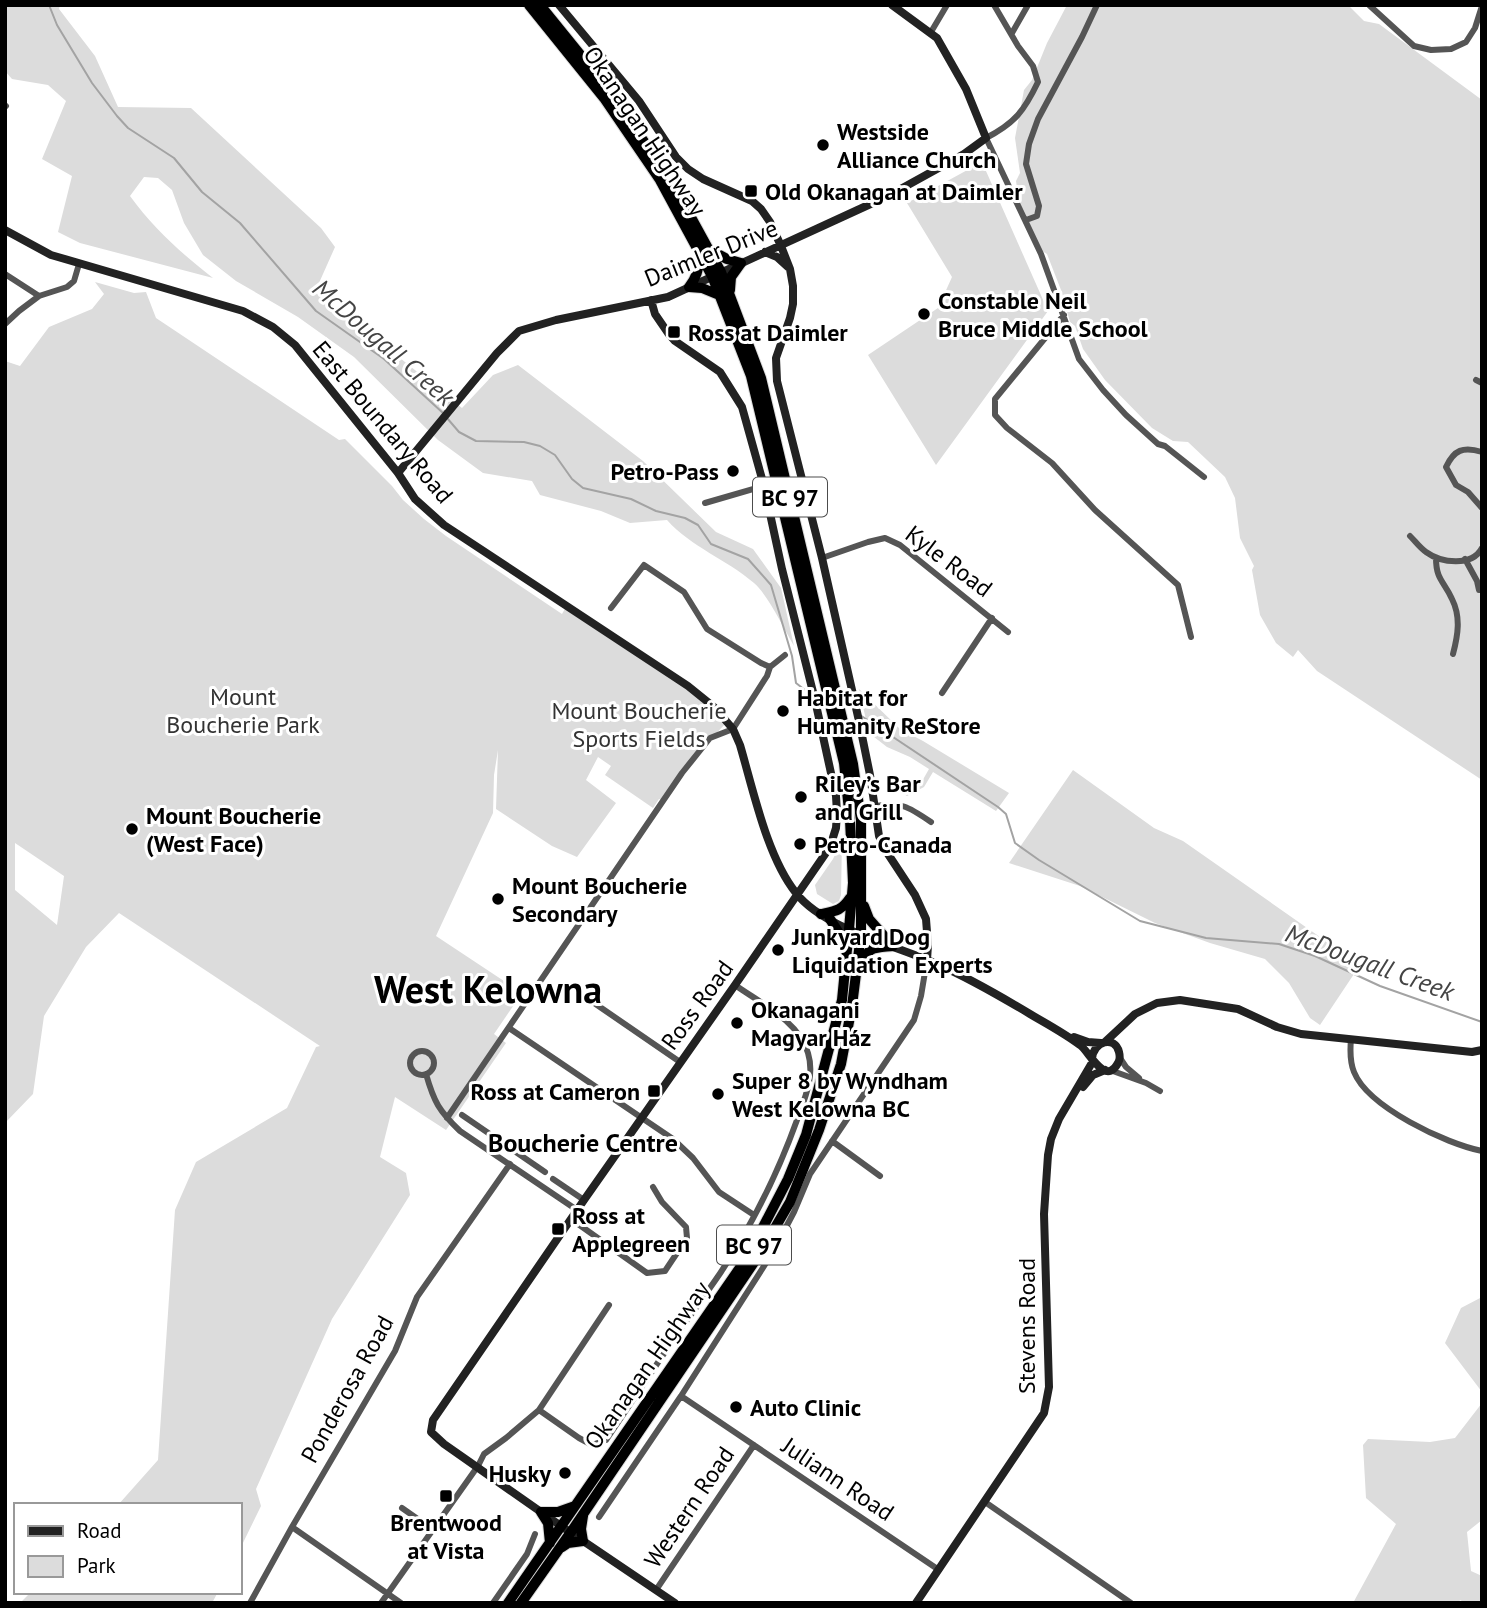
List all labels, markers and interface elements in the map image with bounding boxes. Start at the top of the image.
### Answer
street label: Okanagan Highway [577,40,713,222]
place label: Westside Alliance Church [837,116,996,175]
marker: Westside Alliance Church [815,137,831,153]
place label: Old Okanagan at Daimler [765,176,1023,207]
marker: Old Okanagan at Daimler [743,183,759,199]
street label: Daimler Drive [640,212,782,294]
water label: McDougall Creek [306,271,463,413]
place label: Constable Neil Bruce Middle School [938,285,1149,344]
marker: Constable Neil Bruce Middle School [916,306,932,322]
place label: Ross at Daimler [688,317,848,348]
marker: Ross at Daimler [666,324,682,340]
street label: East Boundary Road [306,334,460,510]
place label: Petro-Pass [610,456,719,487]
marker: Petro-Pass [725,463,741,479]
road number: BC 97 [753,477,827,516]
street label: Kyle Road [899,518,999,604]
park label: Mount Boucherie Park [166,681,320,740]
place label: Habitat for Humanity ReStore [797,682,981,741]
park label: Mount Boucherie Sports Fields [551,695,727,754]
marker: Habitat for Humanity ReStore [775,703,791,719]
place label: Riley’s Bar and Grill [815,768,921,827]
marker: Riley’s Bar and Grill [793,789,809,805]
place label: Mount Boucherie (West Face) [146,800,321,859]
marker: Mount Boucherie (West Face) [124,821,140,837]
place label: Petro-Canada [814,829,952,860]
marker: Petro-Canada [792,836,808,852]
place label: Mount Boucherie Secondary [512,870,687,929]
marker: Mount Boucherie Secondary [490,891,506,907]
water label: McDougall Creek [1281,916,1460,1008]
place label: Junkyard Dog Liquidation Experts [791,921,993,980]
marker: Junkyard Dog Liquidation Experts [770,942,786,958]
street label: Ross Road [654,954,740,1056]
district label: West Kelowna [374,964,602,1013]
place label: Okanagani Magyar Ház [751,994,871,1053]
marker: Okanagani Magyar Ház [729,1015,745,1031]
place label: Super 8 by Wyndham West Kelowna BC [732,1065,948,1124]
place label: Ross at Cameron [470,1076,640,1107]
marker: Ross at Cameron [646,1083,662,1099]
marker: Super 8 by Wyndham West Kelowna BC [710,1086,726,1102]
district label: Boucherie Centre [488,1126,678,1159]
place label: Ross at Applegreen [572,1200,690,1259]
marker: Ross at Applegreen [550,1221,566,1237]
road number: BC 97 [717,1226,791,1264]
street label: Stevens Road [1011,1258,1042,1394]
street label: Okanagan Highway [577,1275,717,1455]
street label: Ponderosa Road [294,1310,400,1468]
place label: Auto Clinic [750,1392,861,1423]
marker: Auto Clinic [728,1399,744,1415]
street label: Juliann Road [775,1430,900,1528]
street label: Western Road [637,1440,741,1574]
place label: Husky [489,1458,552,1489]
marker: Husky [557,1465,573,1481]
marker: Brentwood at Vista [438,1488,454,1504]
legend [14,1503,242,1594]
place label: Brentwood at Vista [390,1507,502,1566]
text: Road [77,1517,121,1544]
text: Park [77,1552,116,1579]

